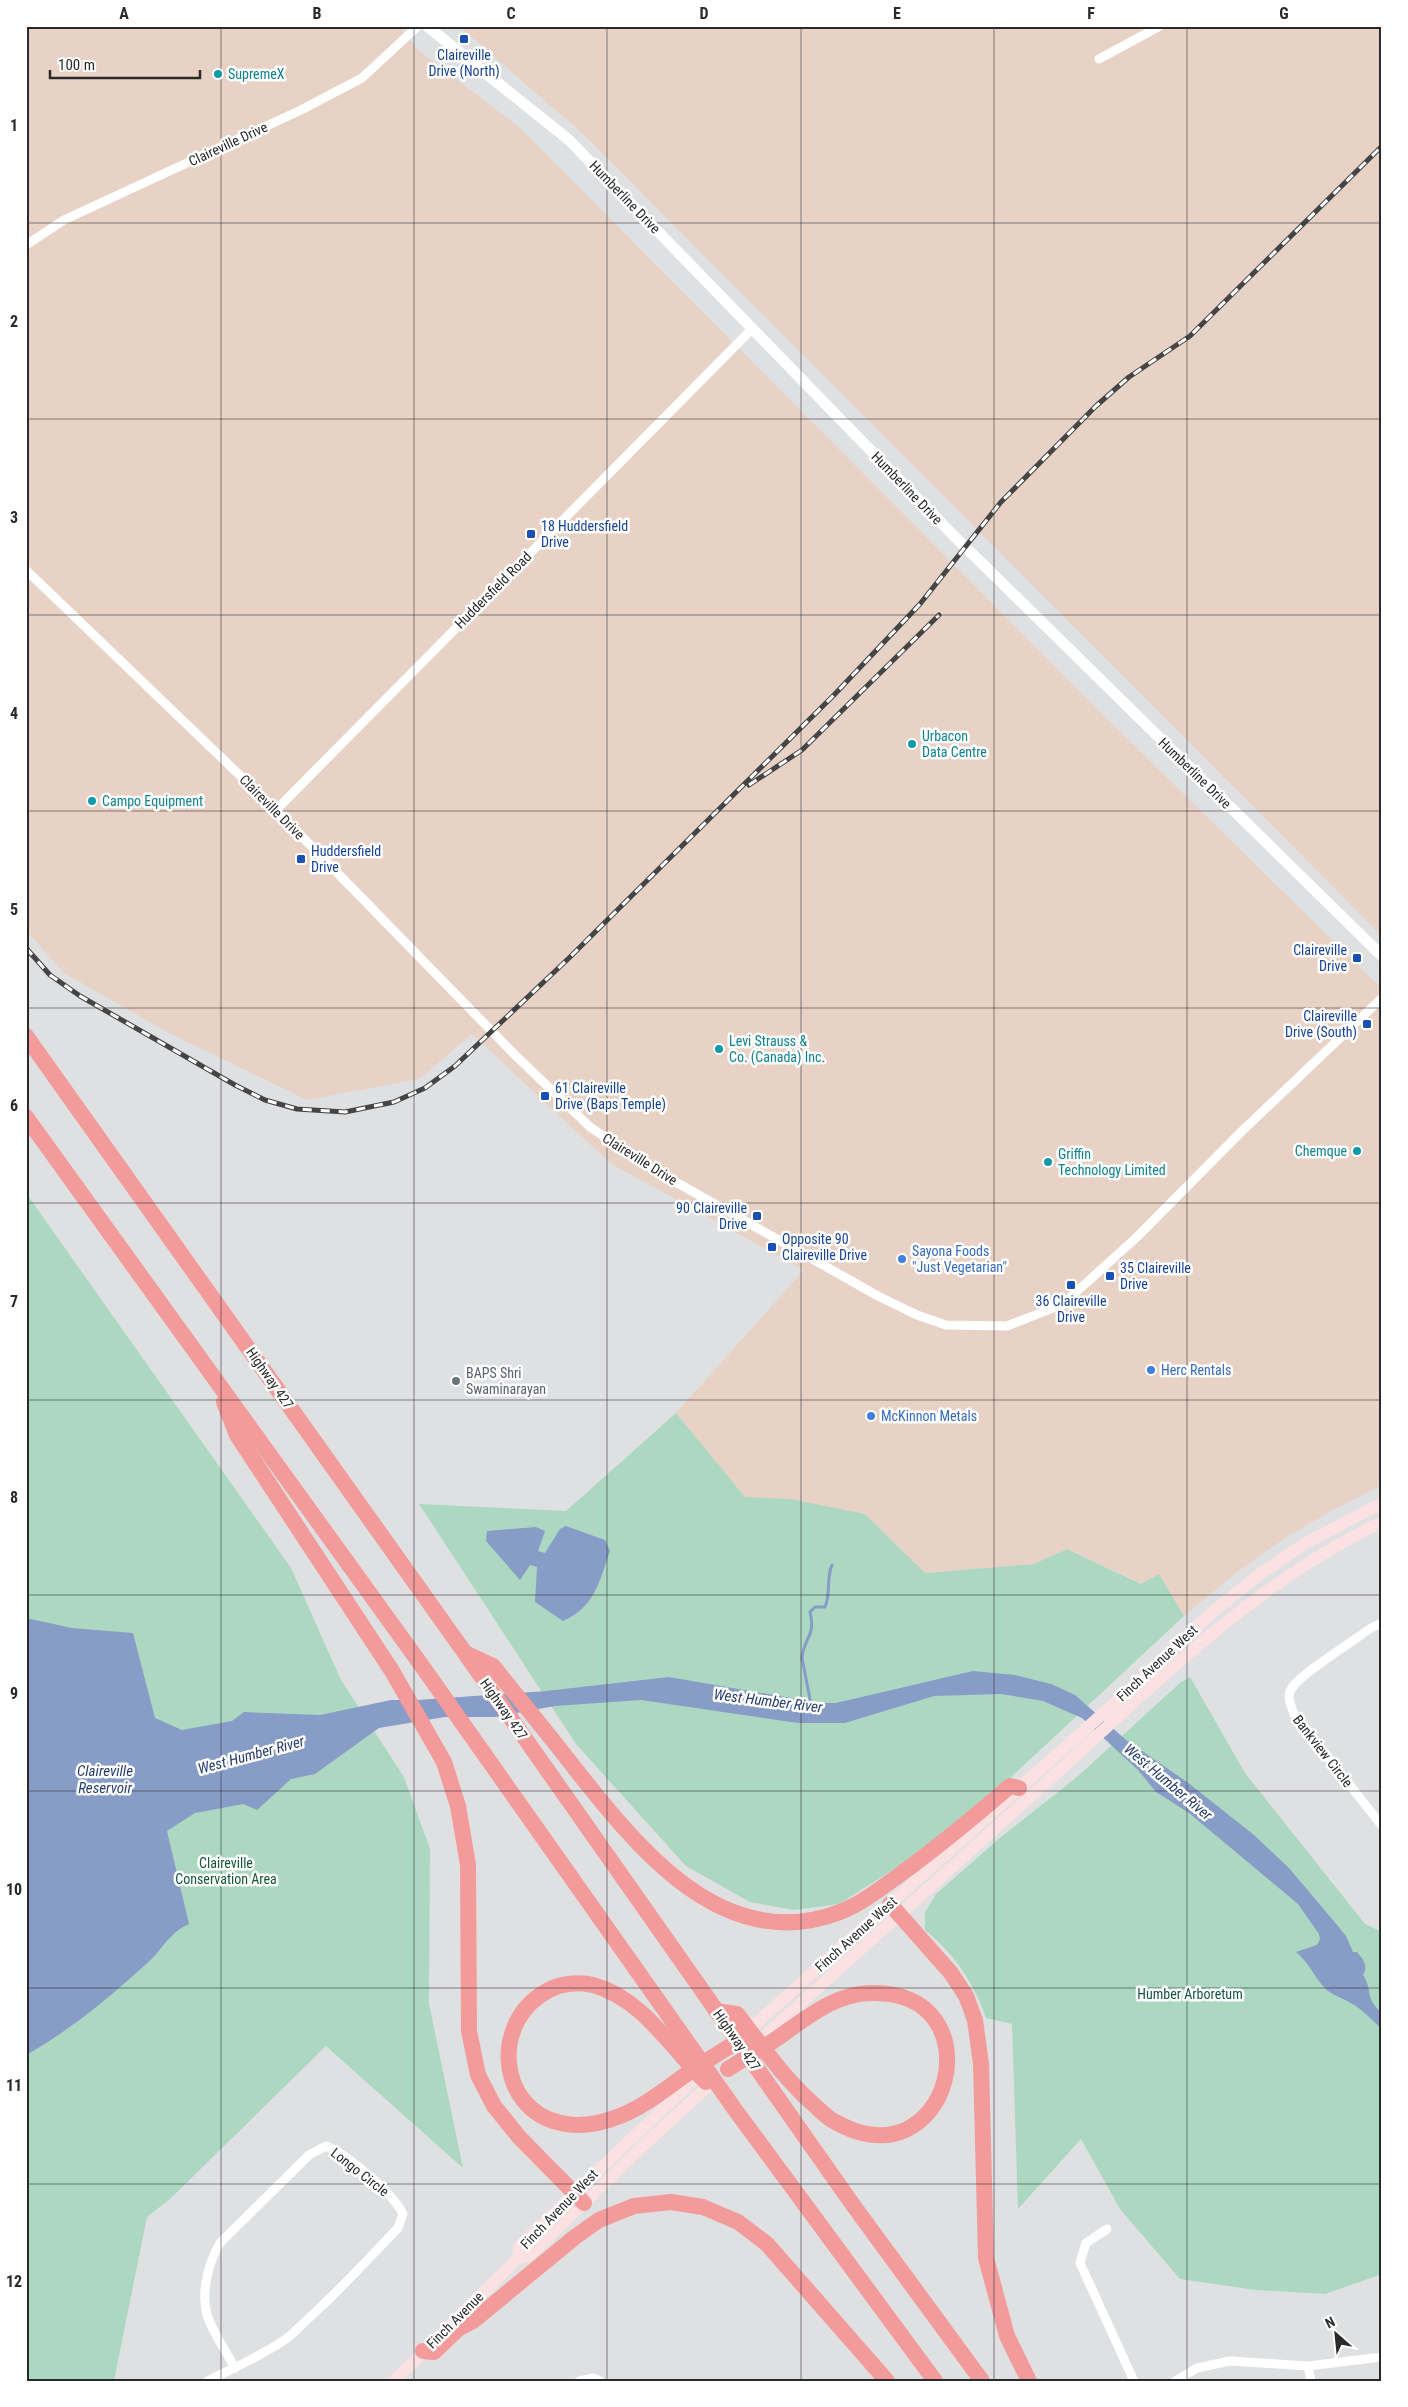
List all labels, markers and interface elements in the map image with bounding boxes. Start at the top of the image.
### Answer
text: A [119,4,129,23]
text: B [313,4,322,23]
text: C [506,4,516,23]
text: D [699,4,709,23]
text: E [893,4,901,23]
text: F [1087,4,1095,23]
text: G [1279,4,1289,23]
marker: Claireville Drive (North) [458,33,470,45]
place label: Claireville Drive (North) [428,47,500,80]
scale bar [50,48,200,80]
text: 100 m [58,56,95,74]
place label: SupremeX [228,66,285,82]
marker: SupremeX [212,68,224,80]
text: 1 [10,116,18,135]
street label: Claireville Drive [186,119,270,169]
street label: Humberline Drive [586,157,664,237]
text: 2 [10,312,18,331]
street label: Humberline Drive [868,448,946,528]
text: 3 [10,508,18,527]
place label: 18 Huddersfield Drive [541,518,628,550]
marker: 18 Huddersfield Drive [525,528,537,540]
street label: Huddersfield Road [451,548,535,632]
text: 4 [10,704,18,723]
place label: Urbacon Data Centre [922,728,987,760]
street label: Humberline Drive [1155,734,1235,812]
marker: Urbacon Data Centre [906,738,918,750]
street label: Claireville Drive [236,771,308,843]
place label: Campo Equipment [102,793,203,809]
marker: Campo Equipment [86,795,98,807]
place label: Huddersfield Drive [311,843,381,875]
marker: Huddersfield Drive [295,853,307,865]
text: 5 [10,900,18,919]
place label: Claireville Drive [1293,942,1347,974]
marker: Claireville Drive [1351,952,1363,964]
place label: Claireville Drive (South) [1285,1008,1357,1041]
marker: Claireville Drive (South) [1361,1018,1373,1030]
place label: Levi Strauss & Co. (Canada) Inc. [729,1033,825,1066]
marker: Levi Strauss & Co. (Canada) Inc. [713,1043,725,1055]
place label: 61 Claireville Drive (Baps Temple) [555,1080,666,1113]
marker: 61 Claireville Drive (Baps Temple) [539,1090,551,1102]
text: 6 [10,1096,18,1115]
street label: Claireville Drive [600,1130,681,1189]
place label: Chemque [1295,1143,1347,1159]
marker: Chemque [1351,1145,1363,1157]
place label: Griffin Technology Limited [1058,1146,1166,1178]
marker: Griffin Technology Limited [1042,1156,1054,1168]
place label: 90 Claireville Drive [676,1200,747,1232]
marker: 90 Claireville Drive [751,1210,763,1222]
place label: Opposite 90 Claireville Drive [782,1231,867,1263]
marker: Opposite 90 Claireville Drive [766,1241,778,1253]
place label: Sayona Foods "Just Vegetarian" [912,1243,1007,1275]
marker: Sayona Foods "Just Vegetarian" [896,1253,908,1265]
place label: 35 Claireville Drive [1120,1260,1191,1292]
marker: 35 Claireville Drive [1104,1270,1116,1282]
marker: 36 Claireville Drive [1065,1279,1077,1291]
text: 7 [10,1292,18,1311]
place label: 36 Claireville Drive [1036,1293,1107,1325]
street label: Highway 427 [243,1344,297,1412]
place label: Herc Rentals [1161,1362,1231,1378]
marker: Herc Rentals [1145,1364,1157,1376]
place label: BAPS Shri Swaminarayan [466,1365,546,1397]
marker: BAPS Shri Swaminarayan [450,1375,462,1387]
place label: McKinnon Metals [881,1408,977,1424]
marker: McKinnon Metals [865,1410,877,1422]
text: 8 [10,1488,18,1507]
street label: Finch Avenue West [1113,1622,1201,1704]
street label: Highway 427 [477,1675,531,1743]
text: 9 [10,1684,18,1703]
water label: West Humber River [713,1685,824,1717]
street label: Bankview Circle [1290,1712,1356,1791]
water label: West Humber River [196,1732,307,1778]
water label: West Humber River [1120,1740,1216,1824]
water label: Claireville Reservoir [77,1762,133,1797]
park label: Claireville Conservation Area [175,1855,277,1887]
text: 10 [6,1880,22,1899]
street label: Finch Avenue West [812,1893,900,1975]
park label: Humber Arboretum [1137,1986,1243,2002]
street label: Highway 427 [710,2006,764,2074]
text: 11 [6,2076,22,2095]
street label: Longo Circle [328,2144,393,2200]
street label: Finch Avenue West [517,2166,601,2252]
text: 12 [6,2272,22,2291]
street label: Finch Avenue [423,2288,487,2352]
north arrow [1310,2310,1360,2360]
text: N [1323,2313,1338,2331]

